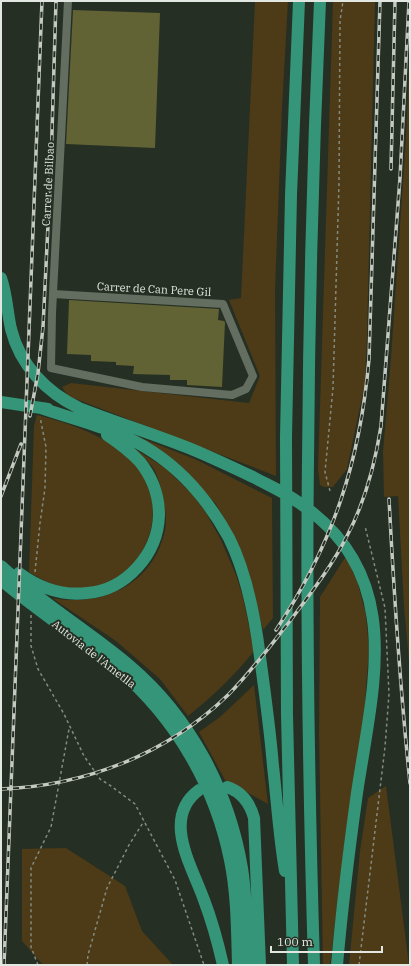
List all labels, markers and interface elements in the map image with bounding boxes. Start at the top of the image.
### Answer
street label: Carrer de Bilbao [39,142,57,226]
street label: Carrer de Can Pere Gil [97,279,211,299]
street label: Autovia de l'Ametlla [49,617,139,691]
scale bar [271,928,382,954]
text: 100 m [277,934,313,949]

